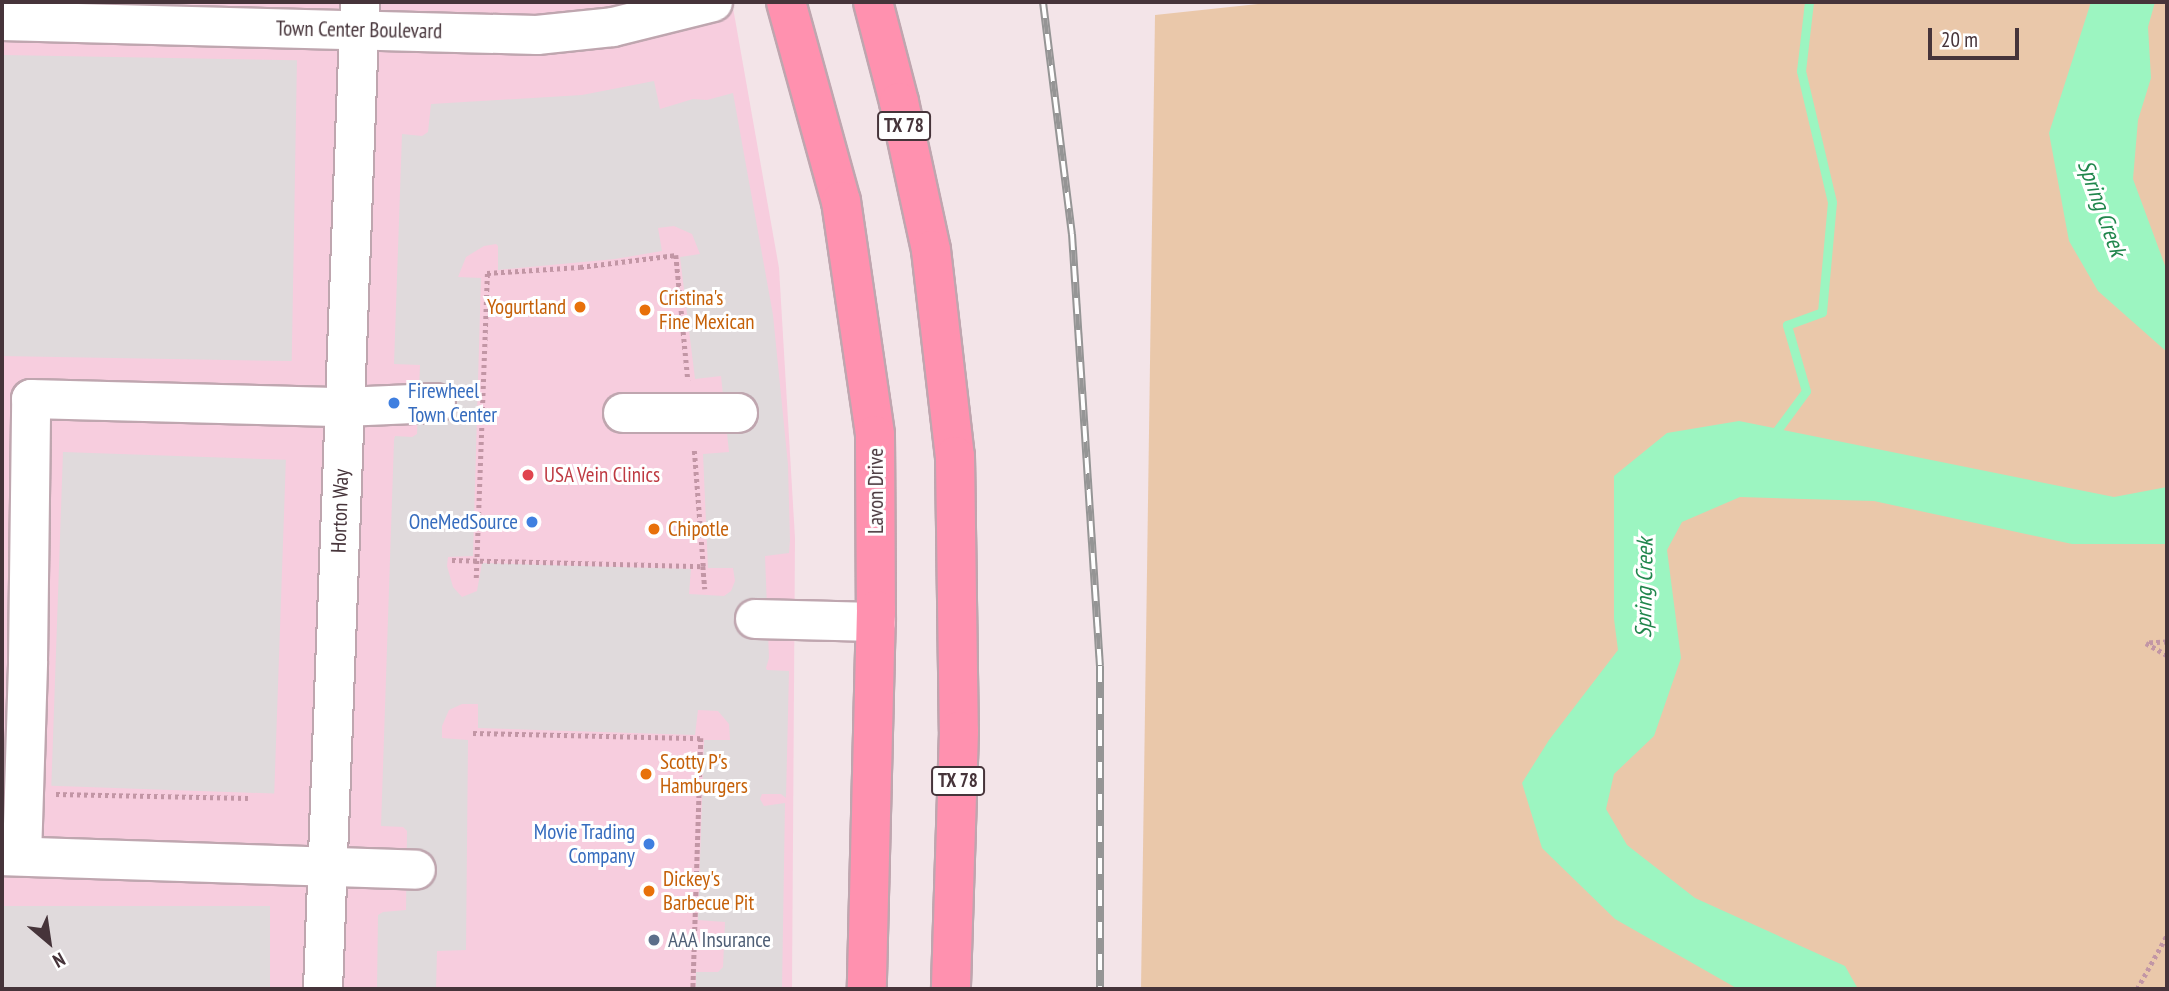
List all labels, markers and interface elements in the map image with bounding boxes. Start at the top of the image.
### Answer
scale bar [1931,14,2022,58]
street label: Town Center Boulevard [276,16,442,44]
text: 20 m [1941,26,1978,53]
road number: TX 78 [876,110,932,142]
water label: Spring Creek [2072,156,2132,260]
place label: Cristina's Fine Mexican [659,285,755,335]
place label: Yogurtland [487,294,566,320]
marker: Yogurtland [572,299,588,315]
marker: Cristina's Fine Mexican [637,302,653,318]
place label: Firewheel Town Center [408,378,497,428]
marker: Firewheel Town Center [386,395,402,411]
street label: Lavon Drive [863,448,889,534]
place label: USA Vein Clinics [544,462,661,488]
marker: USA Vein Clinics [518,465,538,485]
street label: Horton Way [326,468,354,554]
place label: OneMedSource [409,509,518,535]
marker: OneMedSource [524,514,540,530]
place label: Chipotle [668,516,729,542]
marker: Chipotle [646,521,662,537]
water label: Spring Creek [1629,538,1659,638]
place label: Scotty P's Hamburgers [660,749,748,799]
marker: Scotty P's Hamburgers [638,766,654,782]
road number: TX 78 [930,766,986,796]
place label: Movie Trading Company [533,819,635,869]
marker: Movie Trading Company [641,836,657,852]
place label: Dickey's Barbecue Pit [663,866,754,916]
marker: Dickey's Barbecue Pit [641,883,657,899]
north arrow [14,907,84,977]
place label: AAA Insurance [668,927,772,953]
marker: AAA Insurance [646,932,662,948]
text: N [49,947,69,973]

